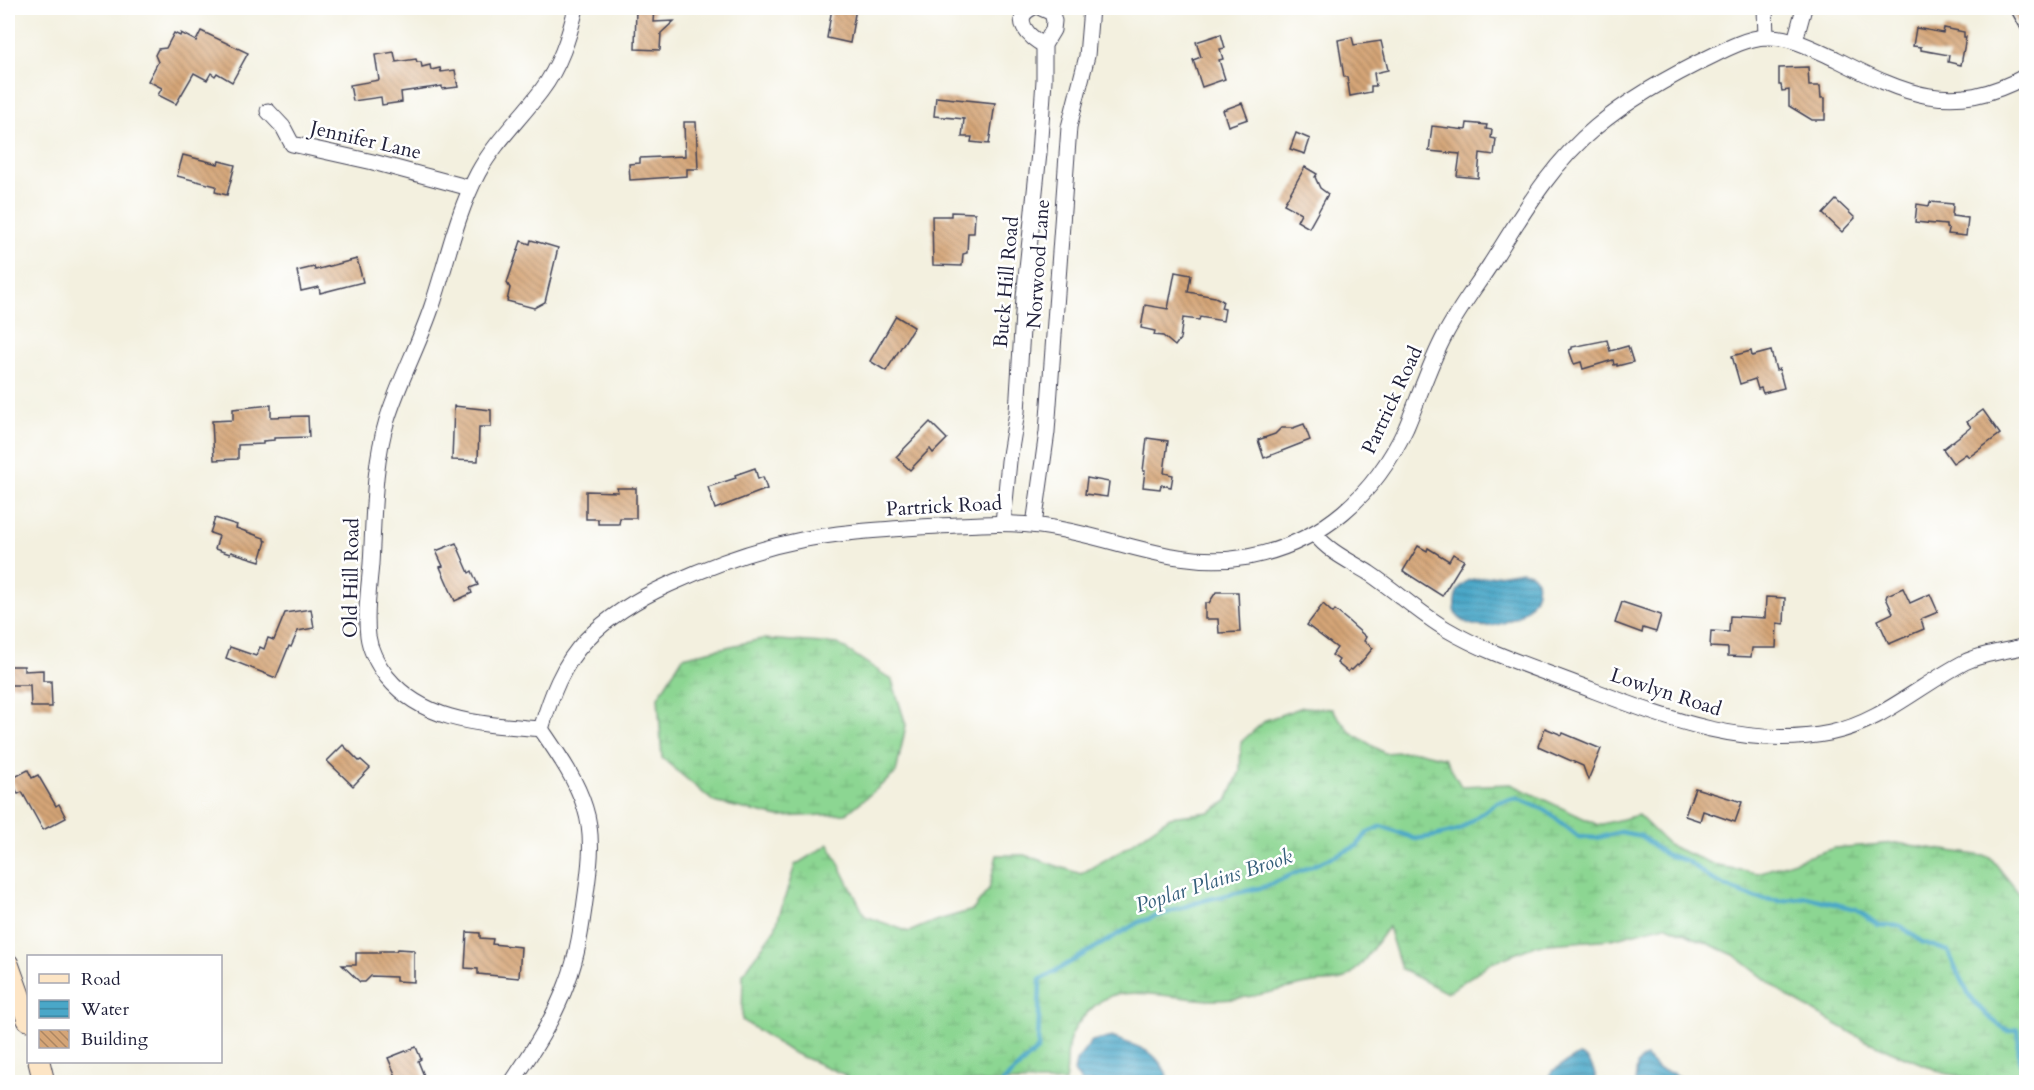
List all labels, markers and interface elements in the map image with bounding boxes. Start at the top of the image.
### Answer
street label: Jennifer Lane [305,113,424,166]
street label: Norwood Lane [1020,198,1056,330]
street label: Buck Hill Road [987,215,1025,349]
street label: Partrick Road [1355,341,1429,458]
street label: Partrick Road [885,489,1003,523]
street label: Old Hill Road [336,517,366,638]
street label: Lowlyn Road [1607,661,1725,723]
water label: Poplar Plains Brook [1132,842,1297,920]
legend [27,955,222,1063]
text: Road [81,967,121,992]
text: Water [80,997,130,1022]
text: Building [81,1027,149,1052]

